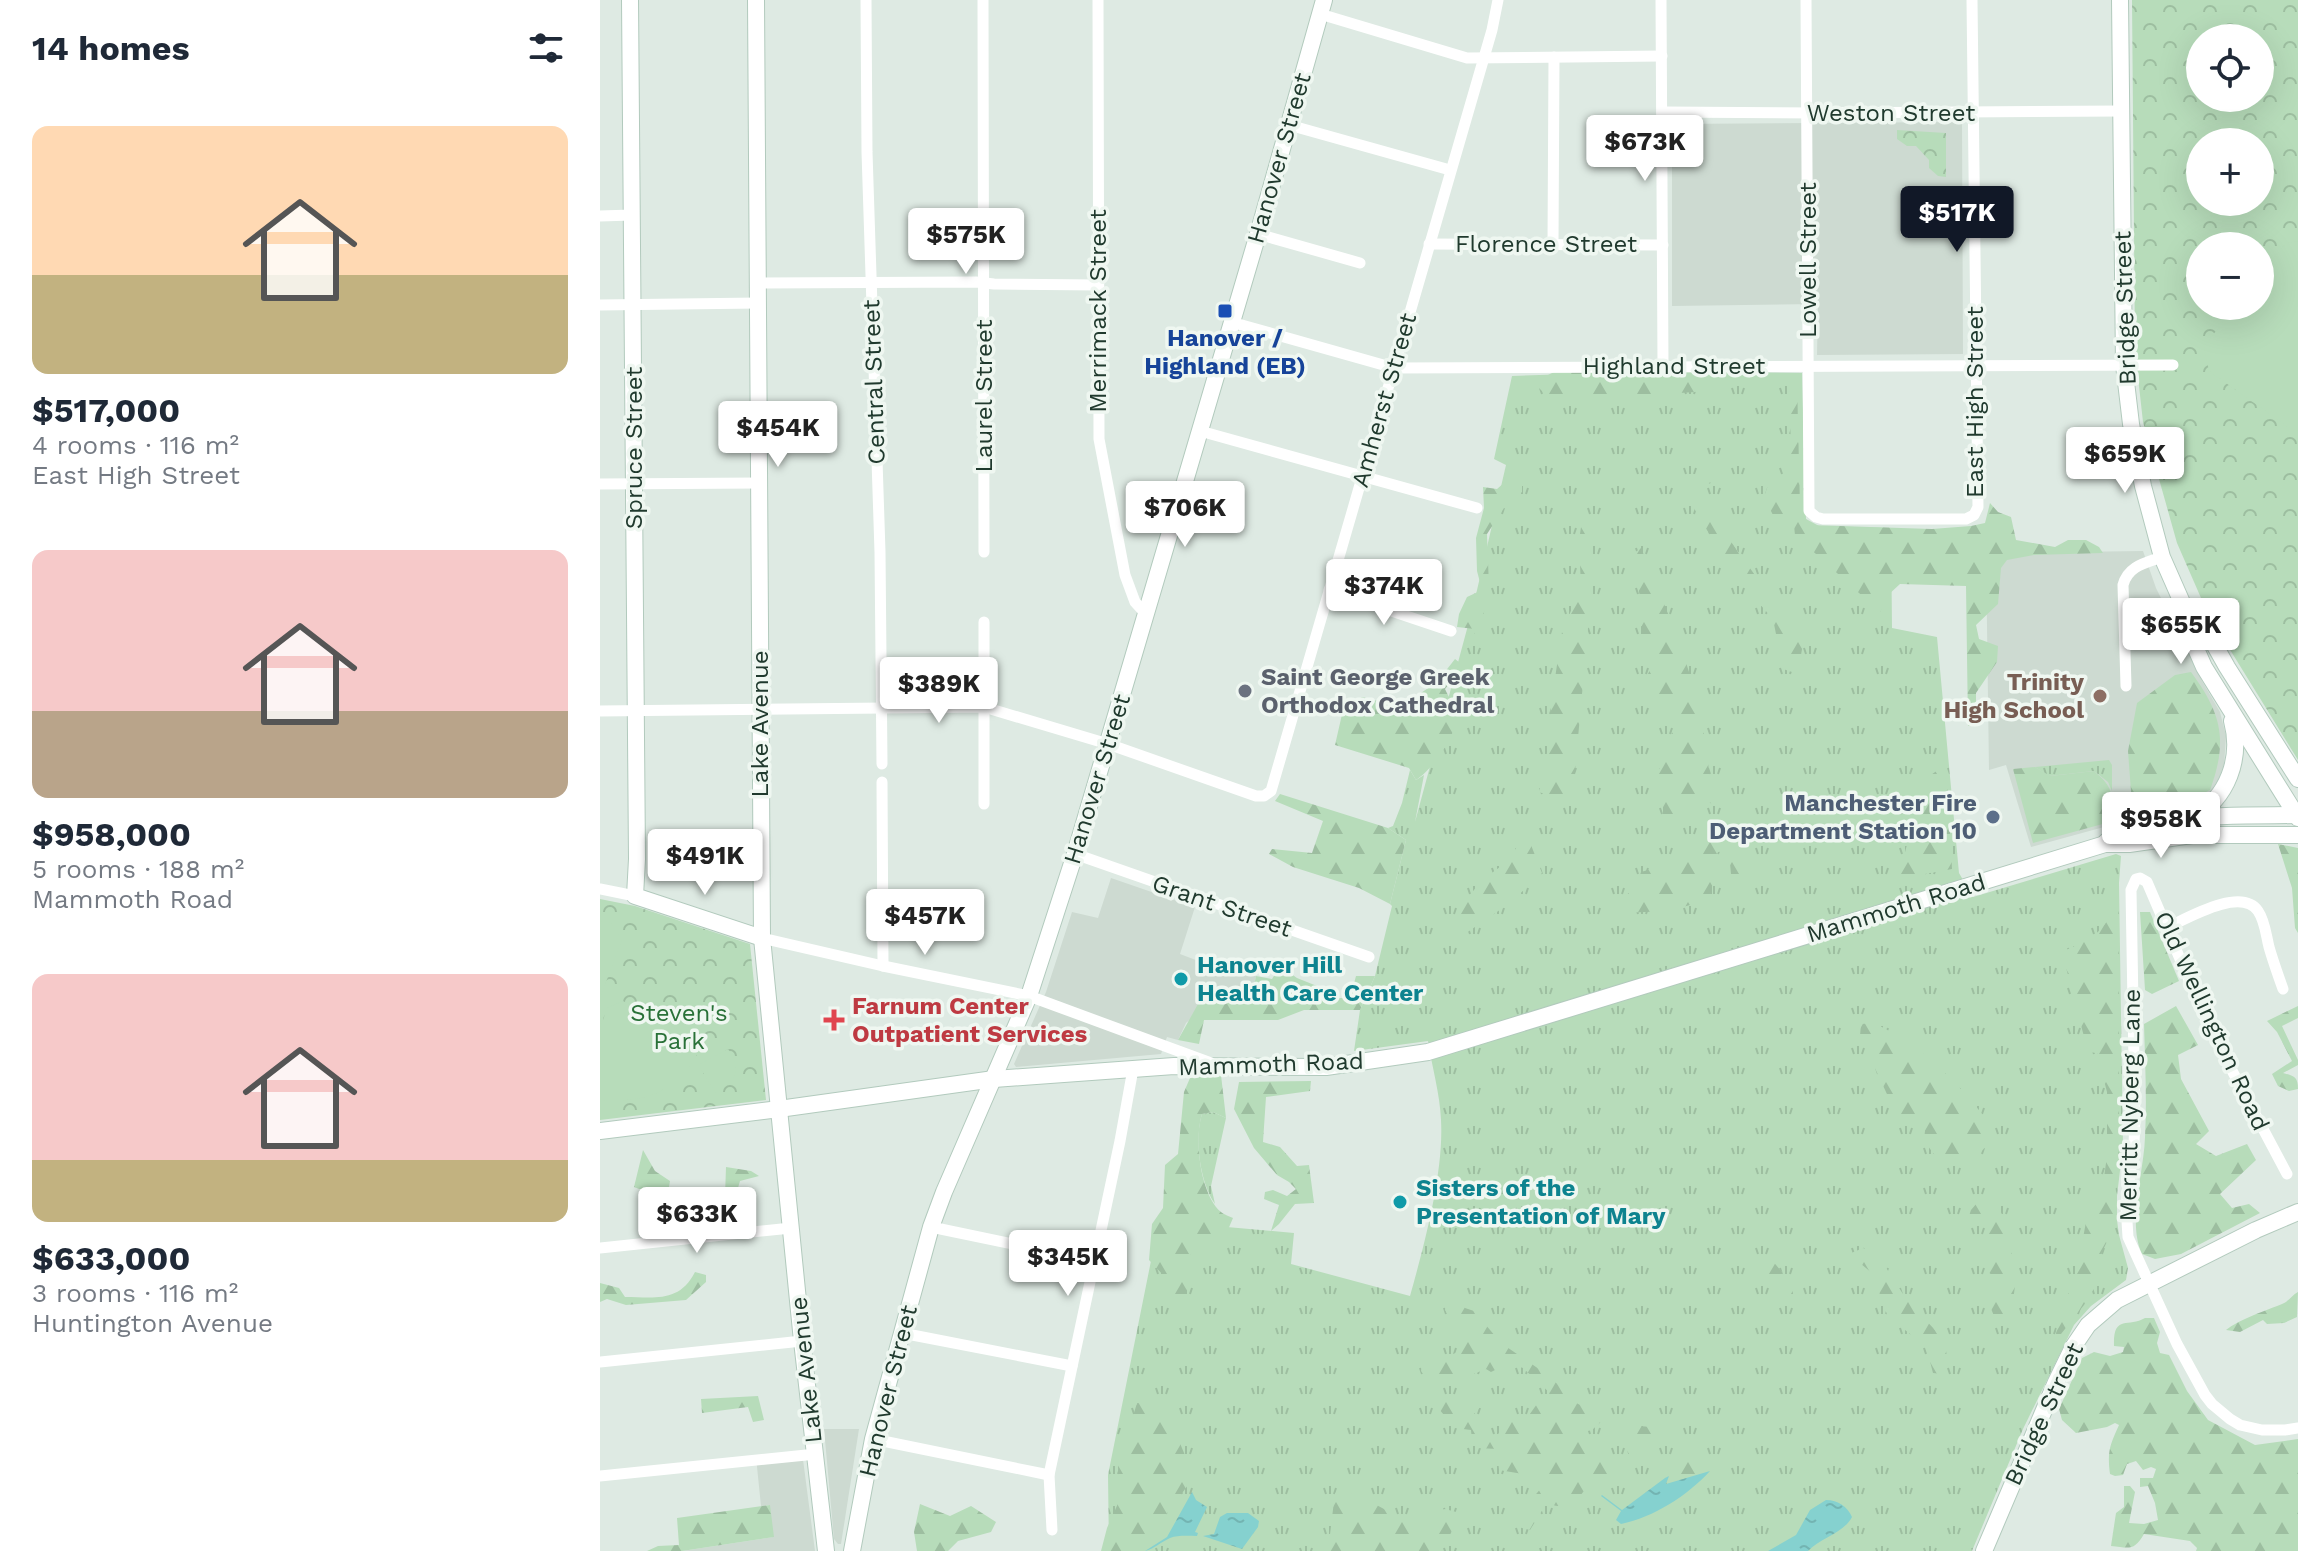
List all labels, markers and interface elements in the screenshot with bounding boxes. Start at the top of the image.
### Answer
map controls [2186,24,2274,320]
button: locate [2186,24,2274,112]
icon: filters [524,26,568,70]
text: 14 homes [32,28,190,68]
street label: Hanover Street [1241,69,1317,247]
street label: Weston Street [1807,99,1975,127]
pin: $673K [1589,115,1701,183]
text: $673K [1604,126,1686,156]
button: + [2186,128,2274,216]
icon: home [228,178,372,322]
street label: Lowell Street [1794,182,1822,338]
pin: $517K [1901,186,2013,254]
text: $517K [1919,197,1995,227]
pin: $575K [910,208,1022,276]
street label: Merrimack Street [1084,209,1112,413]
text: $575K [926,219,1006,249]
street label: Florence Street [1455,230,1637,258]
street label: Bridge Street [2108,231,2142,385]
button: − [2186,232,2274,320]
street label: Central Street [857,299,891,465]
marker: Hanover / Highland (EB) [1216,302,1234,320]
street label: East High Street [1961,306,1989,498]
street label: Amherst Street [1346,310,1422,490]
street label: Laurel Street [970,320,998,472]
place label: Hanover / Highland (EB) [1144,324,1306,380]
street label: Highland Street [1583,352,1765,380]
street label: Spruce Street [620,367,648,529]
text: $517,000 [32,390,180,430]
pin: $454K [722,401,834,469]
text: $454K [736,412,820,442]
pin: $659K [2069,427,2181,495]
text: 4 rooms · 116 m² [32,430,239,460]
text: $659K [2084,438,2166,468]
text: East High Street [32,460,240,490]
pin: $706K [1129,481,1241,549]
text: $706K [1144,492,1226,522]
pin: $374K [1328,559,1440,627]
text: $374K [1344,570,1424,600]
pin: $655K [2125,598,2237,666]
icon: home [228,602,372,746]
text: $655K [2140,609,2222,639]
street label: Lake Avenue [746,650,774,798]
pin: $389K [883,657,995,725]
place label: Saint George Greek Orthodox Cathedral [1261,663,1494,719]
text: $389K [898,668,980,698]
place label: Trinity High School [1943,668,2084,724]
marker: Saint George Greek Orthodox Cathedral [1236,682,1254,700]
marker: Trinity High School [2091,687,2109,705]
street label: Hanover Street [1058,691,1136,867]
place label: Manchester Fire Department Station 10 [1709,789,1977,845]
pin: $958K [2105,792,2217,860]
text: $958K [2120,803,2202,833]
marker: Manchester Fire Department Station 10 [1984,808,2002,826]
text: $958,000 [32,814,191,854]
pin: $491K [649,829,761,897]
text: $491K [666,840,744,870]
text: 5 rooms · 188 m² [32,854,244,884]
street label: Mammoth Road [1803,867,1989,949]
street label: Grant Street [1149,869,1295,943]
text: Mammoth Road [32,884,233,914]
pin: $457K [869,889,981,957]
text: $457K [884,900,966,930]
street label: Old Wellington Road [2149,907,2275,1135]
place label: Hanover Hill Health Care Center [1197,951,1424,1007]
marker: Hanover Hill Health Care Center [1172,970,1190,988]
street label: Merritt Nyberg Lane [2114,988,2146,1222]
place label: Farnum Center Outpatient Services [852,992,1088,1048]
park label: Steven's Park [630,999,728,1055]
marker: Farnum Center Outpatient Services [823,1009,845,1031]
icon: home [228,1026,372,1170]
street label: Mammoth Road [1178,1047,1364,1081]
place label: Sisters of the Presentation of Mary [1416,1174,1666,1230]
pin: $633K [641,1187,753,1255]
marker: Sisters of the Presentation of Mary [1391,1193,1409,1211]
text: $633K [656,1198,738,1228]
pin: $345K [1012,1230,1124,1298]
text: $633,000 [32,1238,190,1278]
text: $345K [1027,1241,1109,1271]
text: 3 rooms · 116 m² [32,1278,238,1308]
street label: Lake Avenue [784,1295,828,1445]
street label: Hanover Street [853,1302,923,1480]
text: Huntington Avenue [32,1308,273,1338]
street label: Bridge Street [1999,1338,2089,1490]

